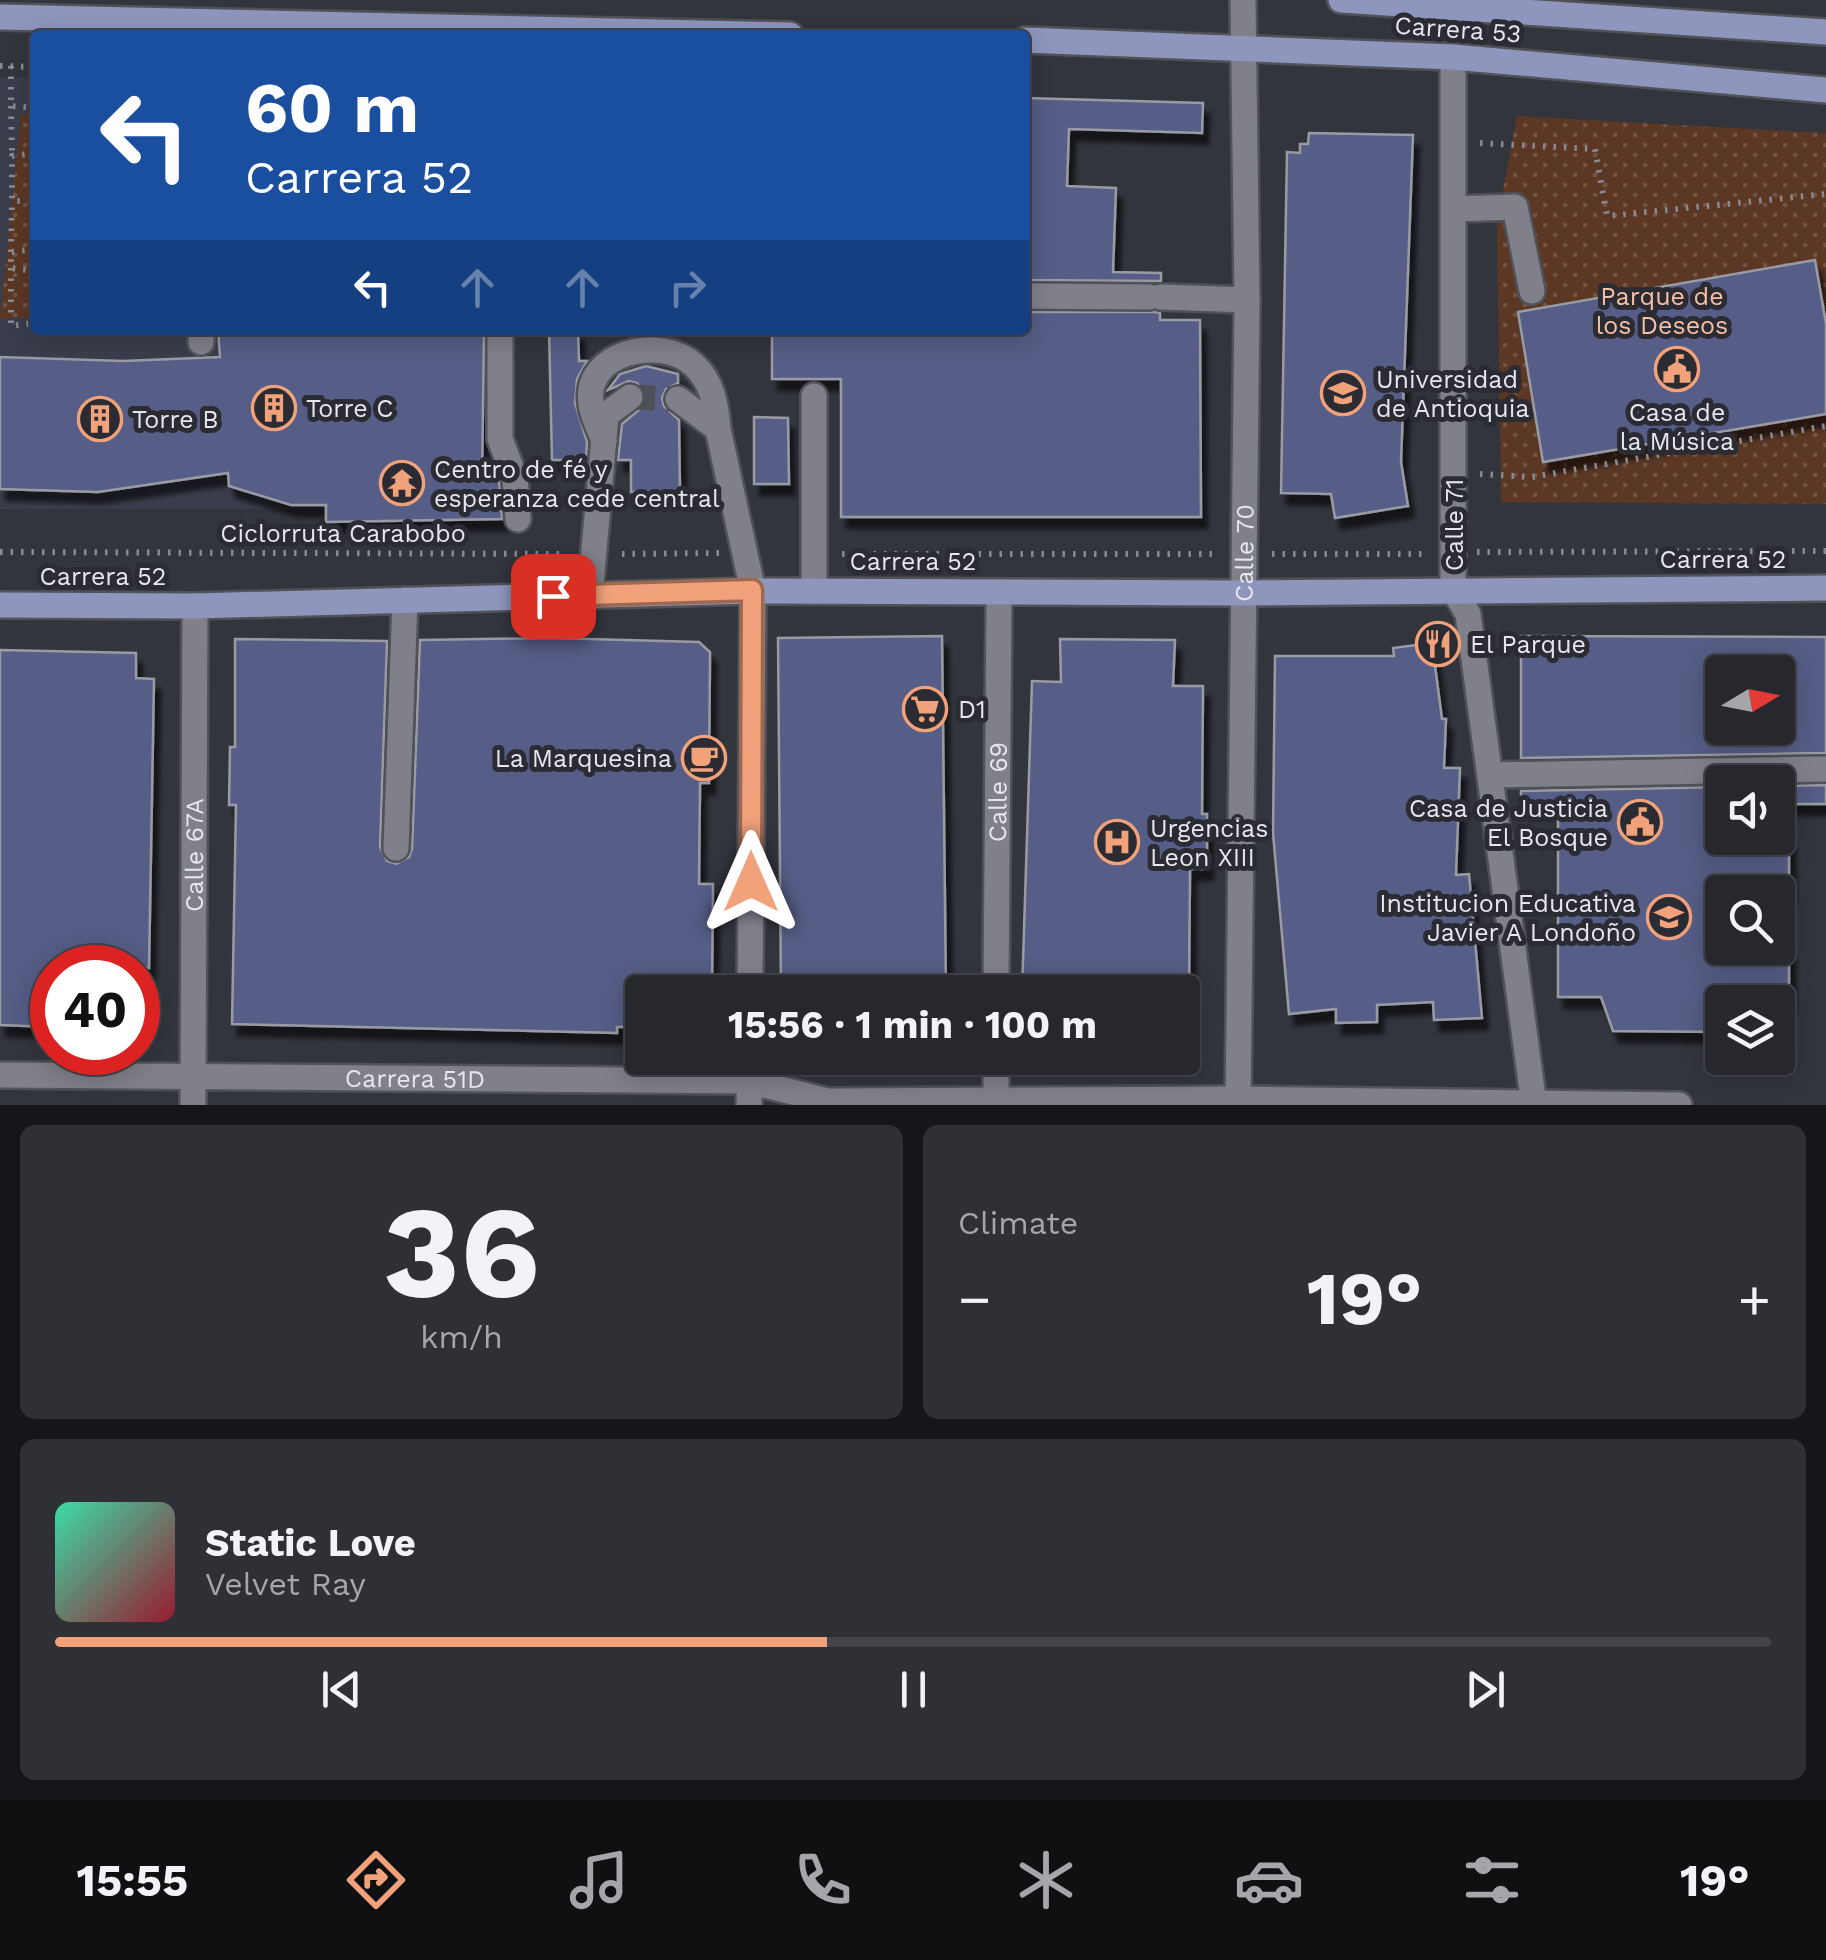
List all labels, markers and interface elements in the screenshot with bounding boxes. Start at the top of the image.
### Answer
street label: Carrera 53 [1394,11,1522,48]
text: 60 m [245,67,419,149]
icon: left [80,70,210,200]
text: Carrera 52 [245,151,473,204]
icon: left [345,260,400,315]
icon: ahead [450,260,505,315]
icon: ahead [555,260,610,315]
icon: right [660,260,715,315]
park label: Parque de los Deseos [1596,282,1728,340]
public building icon: Casa de la Música [1654,346,1700,392]
place label: Universidad de Antioquia [1376,365,1529,423]
school or university icon: Universidad de Antioquia [1320,370,1366,416]
building icon: Torre C [251,385,297,431]
place label: Torre C [306,394,393,423]
building icon: Torre B [77,396,123,442]
place label: Casa de la Música [1620,398,1734,456]
place label: Torre B [132,405,219,434]
place label: Centro de fé y esperanza cede central [434,455,720,513]
temple icon: Centro de fé y esperanza cede central [379,460,425,506]
street label: Calle 71 [1440,479,1469,571]
street label: Calle 70 [1230,504,1260,602]
street label: Ciclorruta Carabobo [220,519,466,548]
street label: Carrera 52 [1660,545,1786,574]
street label: Carrera 52 [850,547,976,576]
pin [511,554,596,639]
street label: Carrera 52 [40,562,166,591]
icon: arrive [526,569,581,624]
restaurant icon: El Parque [1415,621,1461,667]
place label: El Parque [1470,630,1586,659]
north arrow [1705,655,1795,745]
map controls [1705,655,1795,1075]
supermarket icon: D1 [902,686,948,732]
place label: D1 [958,695,986,724]
cafe icon: La Marquesina [681,735,727,781]
street label: Calle 69 [983,742,1013,842]
place label: La Marquesina [495,744,672,773]
button: sound [1705,765,1795,855]
place label: Casa de Justicia El Bosque [1409,794,1608,852]
street label: Calle 67A [180,798,209,912]
public building icon: Casa de Justicia El Bosque [1617,799,1663,845]
place label: Urgencias Leon XIII [1150,814,1268,872]
hospital icon: Urgencias Leon XIII [1094,819,1140,865]
position arrow [699,830,803,934]
button: search [1705,875,1795,965]
place label: Institucion Educativa Javier A Londoño [1379,889,1636,947]
school or university icon: Institucion Educativa Javier A Londoño [1646,894,1692,940]
speed limit sign: 40 [30,945,160,1075]
button: layers [1705,985,1795,1075]
text: 15:56 · 1 min · 100 m [728,1003,1097,1047]
street label: Carrera 51D [345,1064,485,1094]
text: 36 [383,1176,540,1329]
text: Climate [958,1204,1078,1242]
text: 19° [1307,1254,1422,1342]
text: − [958,1267,991,1331]
text: + [1738,1267,1771,1331]
text: km/h [420,1318,503,1356]
text: Static Love [205,1521,416,1565]
text: Velvet Ray [205,1565,366,1603]
icon: previous [314,1662,369,1717]
icon: pause [886,1662,941,1717]
icon: next [1458,1662,1513,1717]
icon: directions [341,1845,411,1915]
icon: music [564,1845,634,1915]
icon: phone [788,1845,858,1915]
icon: climate [1011,1845,1081,1915]
icon: car [1234,1845,1304,1915]
icon: filters [1457,1845,1527,1915]
text: 15:55 [77,1854,188,1907]
text: 19° [1680,1854,1749,1907]

